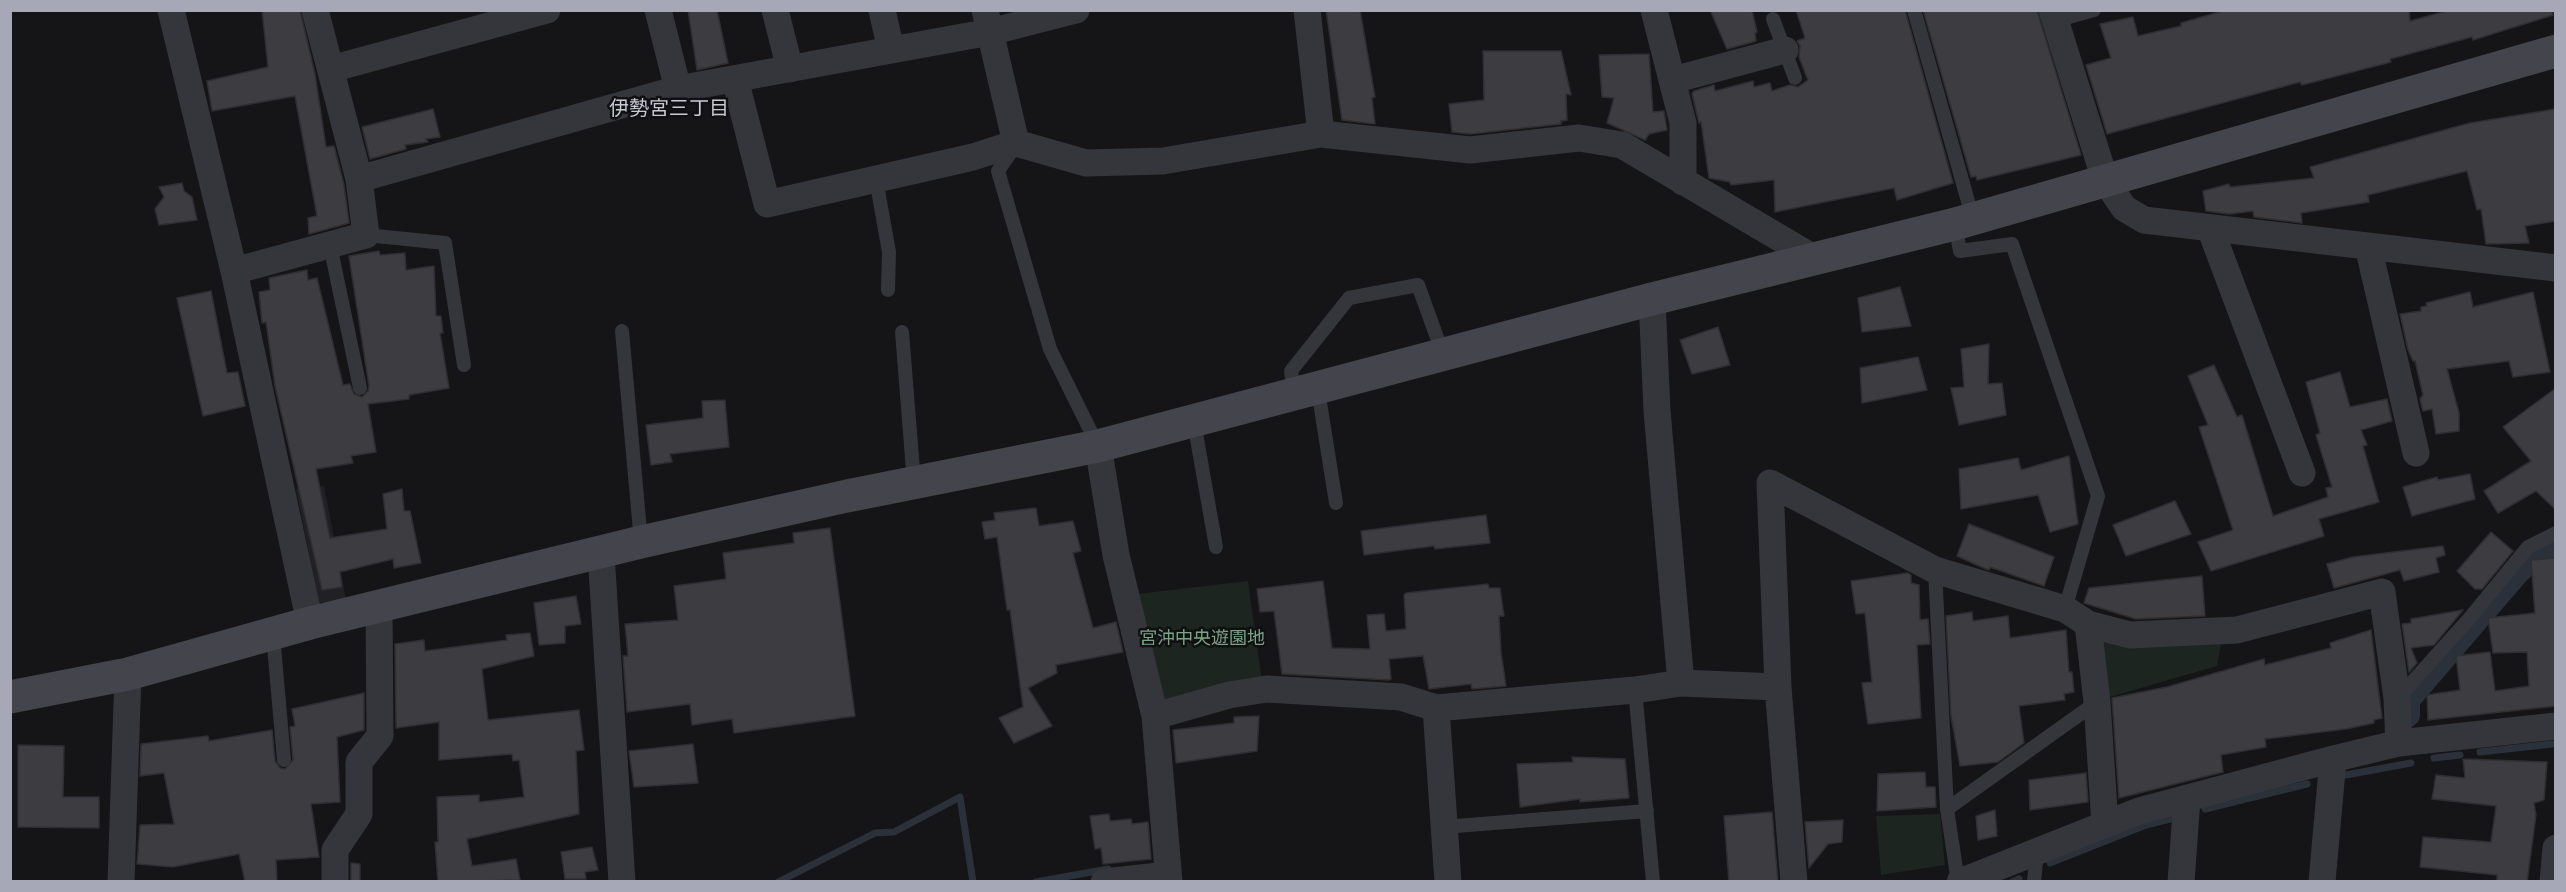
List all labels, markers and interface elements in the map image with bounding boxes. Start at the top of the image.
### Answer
district label: 伊勢宮三丁目 [609,97,729,121]
park label: 宮沖中央遊園地 [1139,628,1265,650]

